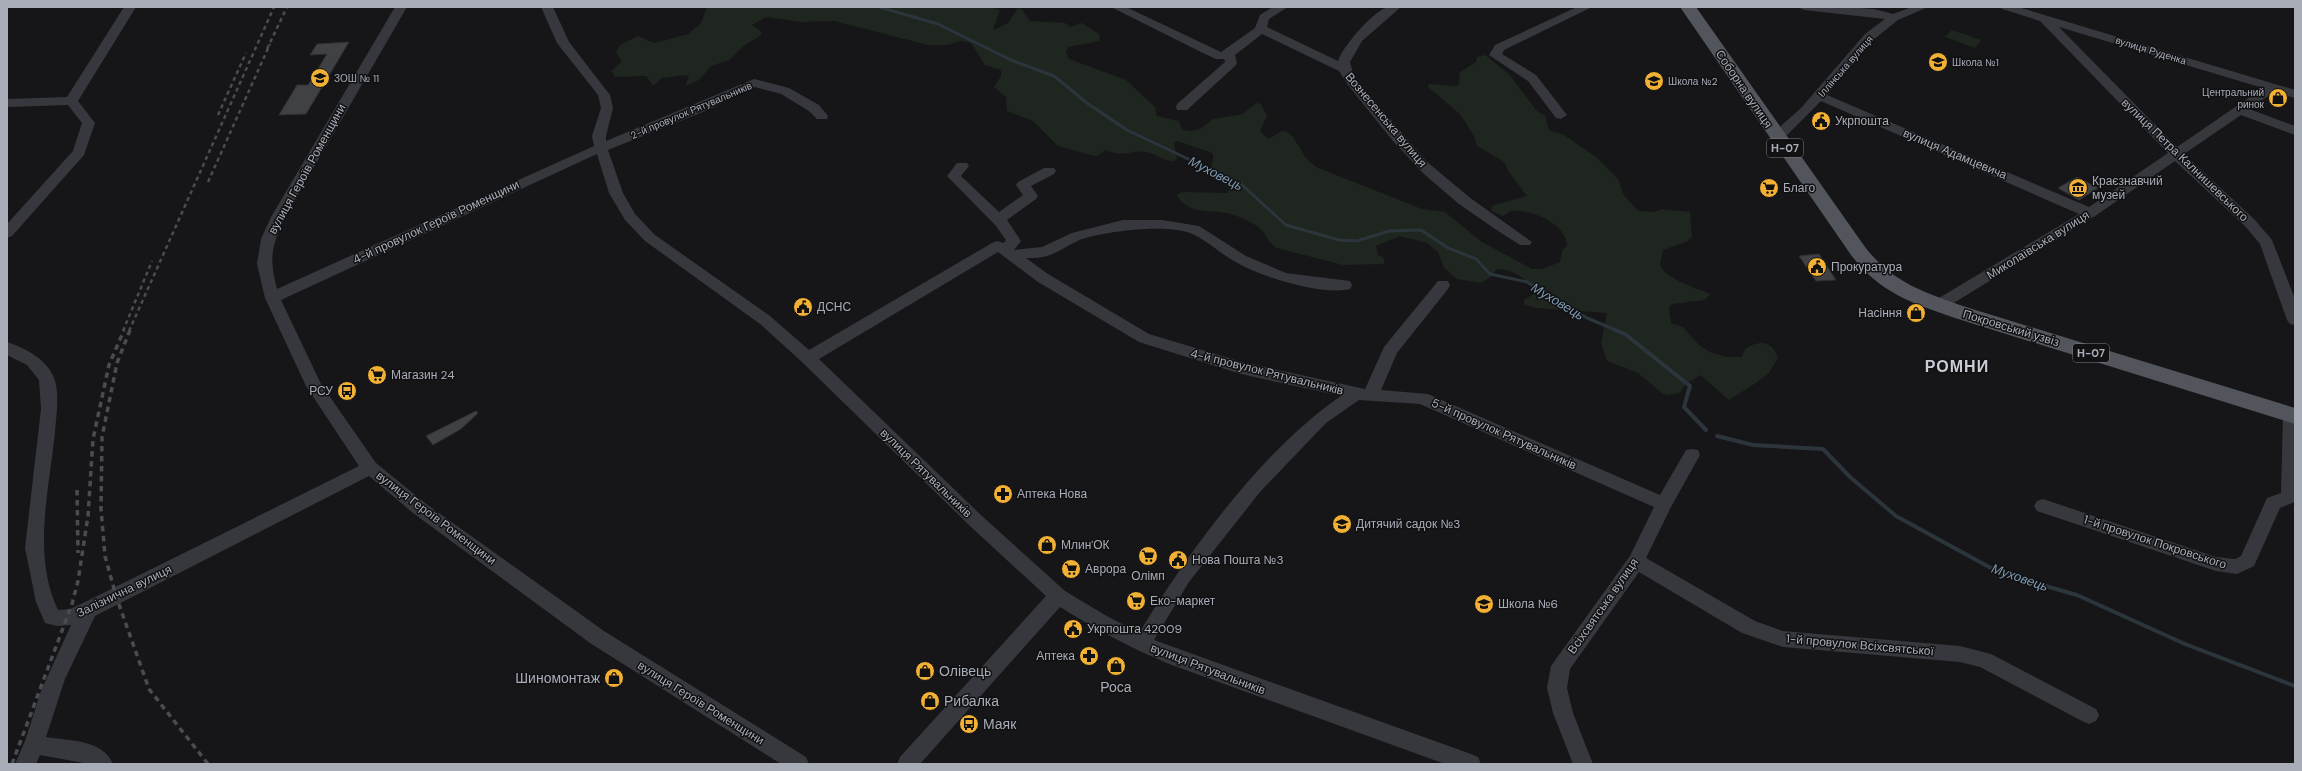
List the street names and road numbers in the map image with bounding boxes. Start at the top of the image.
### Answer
street label: Іллінська вулиця [1815,33,1876,100]
street label: вулиця Руденка [2114,34,2188,68]
street label: Соборна вулиця [1712,47,1776,131]
street label: Вознесенська вулиця [1342,69,1430,171]
street label: 2-й провулок Рятувальників [629,79,754,142]
street label: вулиця Петра Калнишевського [2118,95,2252,225]
street label: вулиця Героїв Роменщини [265,101,349,237]
street label: вулиця Адамцевича [1901,125,2010,183]
road number: Н-07 [1767,139,1803,157]
street label: 4-й провулок Героїв Роменщини [350,176,522,268]
street label: Миколаївська вулиця [1984,207,2092,283]
street label: Покровський узвіз [1961,306,2062,350]
road number: Н-07 [2073,344,2109,362]
street label: 4-й провулок Рятувальників [1189,345,1345,399]
street label: 5-й провулок Рятувальників [1429,395,1579,473]
street label: вулиця Рятувальників [877,425,975,521]
street label: вулиця Героїв Роменщини [373,468,499,568]
street label: 1-й провулок Покровського [2082,511,2229,573]
street label: Всіхсвятська вулиця [1564,555,1642,657]
street label: Залізнична вулиця [74,561,174,621]
street label: 1-й провулок Всіхсвятської [1785,631,1935,659]
street label: вулиця Рятувальників [1148,640,1268,698]
street label: вулиця Героїв Роменщини [635,657,767,749]

